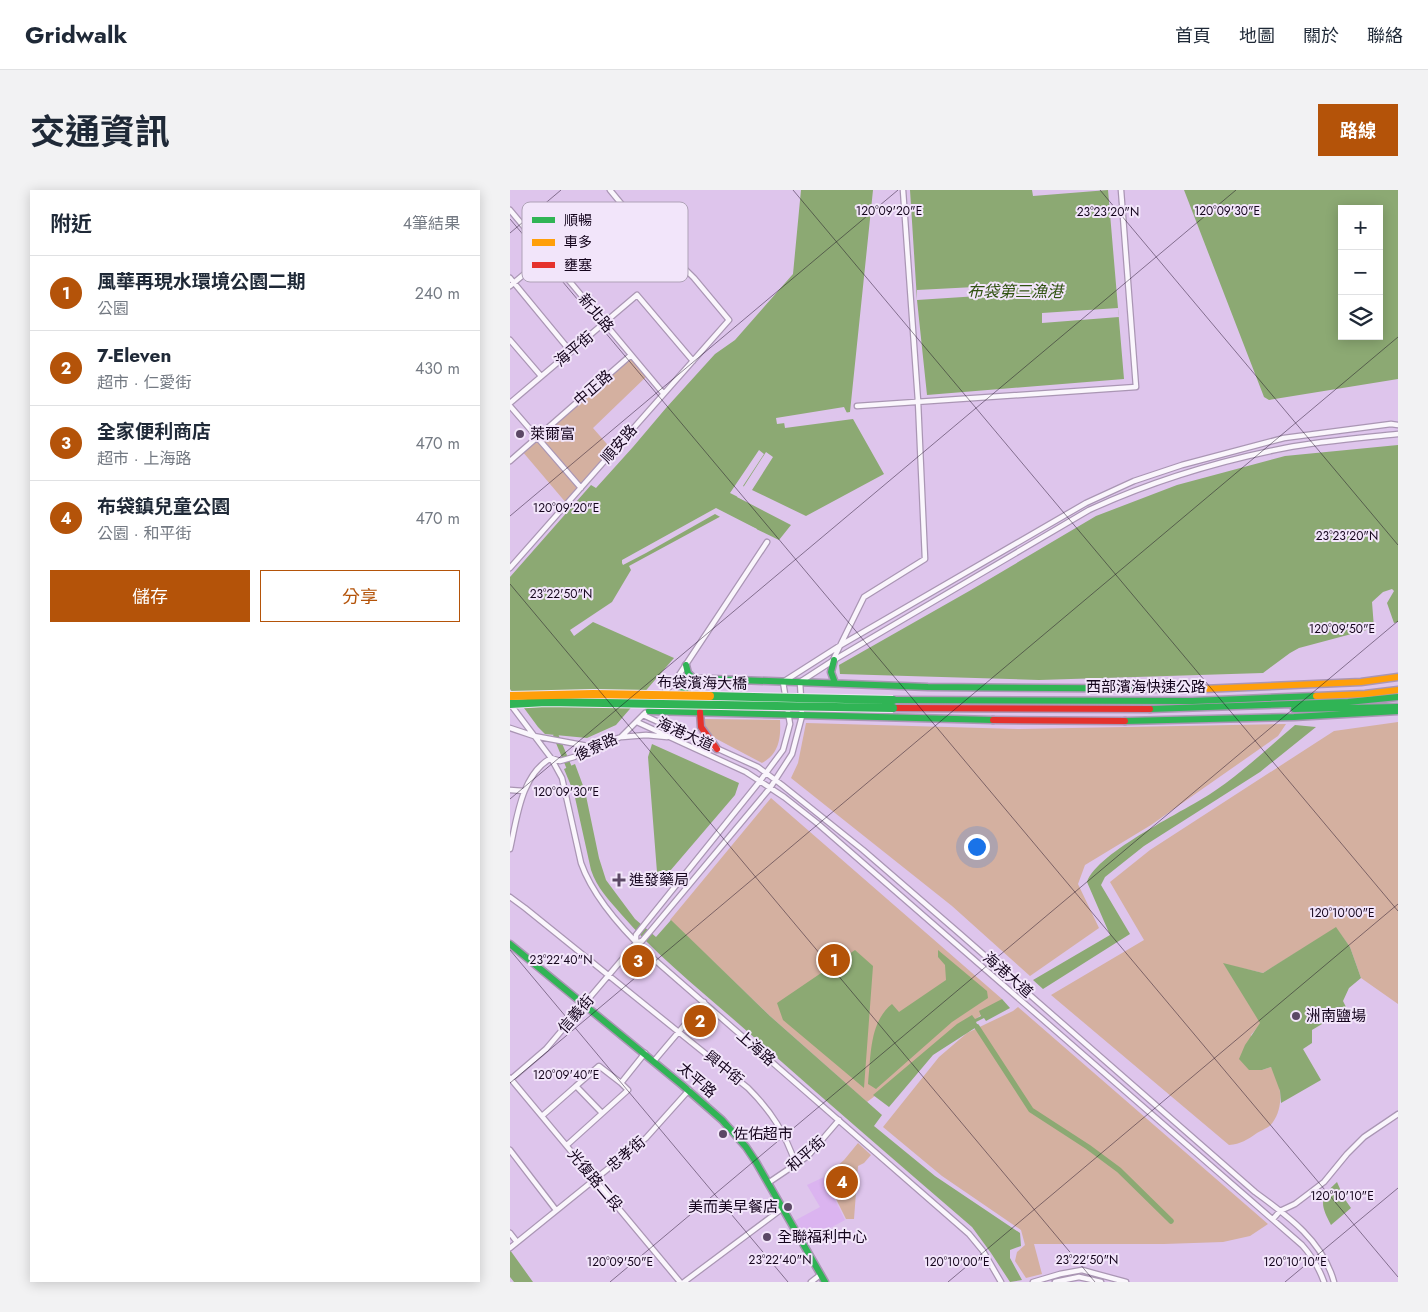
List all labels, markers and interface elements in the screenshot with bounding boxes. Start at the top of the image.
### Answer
text: Gridwalk [25,17,127,52]
text: 首頁 [1175,23,1211,49]
text: 地圖 [1239,23,1275,49]
text: 關於 [1303,23,1339,49]
text: 聯絡 [1367,23,1403,49]
button: 路線 [1318,104,1398,156]
text: 交通資訊 [30,107,170,157]
legend [522,202,688,282]
text: 120°09'20"E [856,202,922,220]
text: 120°09'30"E [1194,202,1260,220]
text: 23°23'20"N [1077,203,1139,221]
map controls [1338,205,1383,340]
button: + [1338,205,1383,250]
text: 附近 [50,209,92,239]
text: 順暢 [564,210,592,230]
text: 4筆結果 [403,212,460,235]
text: 車多 [564,232,592,252]
button: − [1338,250,1383,295]
text: 壅塞 [564,255,592,275]
text: 風華再現水環境公園二期 [97,268,306,295]
water label: 布袋第三漁港 [967,280,1065,303]
text: 1 [62,282,70,305]
text: 240 m [415,282,460,305]
street label: 新北路 [573,289,619,337]
button: layers [1338,295,1383,340]
text: 公園 [97,297,129,320]
street label: 海平街 [550,326,598,372]
text: 7-Eleven [97,342,171,369]
text: 2 [61,357,71,380]
text: 430 m [415,357,460,380]
street label: 中正路 [569,365,617,411]
text: 超市 · 仁愛街 [97,371,191,394]
text: 全家便利商店 [97,418,211,445]
street label: 順安路 [596,420,642,468]
place label: 萊爾富 [530,423,575,445]
marker: 萊爾富 [514,428,526,440]
text: 3 [61,432,71,455]
text: 470 m [415,432,460,455]
text: 超市 · 上海路 [97,447,191,470]
text: 布袋鎮兒童公園 [97,493,230,520]
text: 120°09'20"E [533,499,599,517]
text: 4 [60,507,72,530]
text: 470 m [415,507,460,530]
text: 公園 · 和平街 [97,522,191,545]
text: 23°23'20"N [1316,527,1378,545]
button: 儲存 [50,570,250,622]
button: 分享 [260,570,460,622]
text: 23°22'50"N [530,585,592,603]
text: 120°09'50"E [1309,620,1375,638]
street label: 布袋濱海大橋 [657,671,747,695]
street label: 西部濱海快速公路 [1086,676,1206,698]
street label: 海港大道 [653,712,717,756]
street label: 後寮路 [571,728,621,766]
text: 120°09'30"E [533,783,599,801]
your location [964,834,990,860]
place label: 進發藥局 [629,869,689,891]
marker: 進發藥局 [613,874,625,886]
text: 120°10'00"E [1309,904,1375,922]
pin: 1 [818,941,850,979]
pin: 3 [622,942,654,980]
street label: 海港大道 [978,947,1038,1003]
text: 23°22'40"N [530,951,592,969]
street label: 信義街 [553,990,599,1038]
pin: 2 [684,1002,716,1040]
place label: 洲南鹽場 [1306,1005,1366,1027]
marker: 洲南鹽場 [1290,1010,1302,1022]
street label: 上海路 [732,1025,780,1071]
street label: 興中街 [700,1045,748,1091]
street label: 太平路 [673,1057,721,1103]
text: 120°09'40"E [533,1066,599,1084]
place label: 佐佑超市 [733,1123,793,1145]
marker: 佐佑超市 [717,1128,729,1140]
street label: 忠孝街 [602,1131,650,1177]
street label: 和平街 [782,1131,830,1177]
street label: 光復路二段 [562,1144,628,1216]
pin: 4 [826,1163,858,1201]
text: 120°10'10"E [1310,1187,1374,1205]
place label: 美而美早餐店 [688,1196,778,1218]
marker: 美而美早餐店 [782,1201,794,1213]
place label: 全聯福利中心 [777,1226,867,1248]
marker: 全聯福利中心 [761,1231,773,1243]
text: 23°22'40"N [749,1251,811,1269]
text: 23°22'50"N [1056,1251,1118,1269]
text: 120°09'50"E [587,1253,653,1271]
text: 120°10'00"E [924,1253,990,1271]
text: 120°10'10"E [1263,1253,1327,1271]

